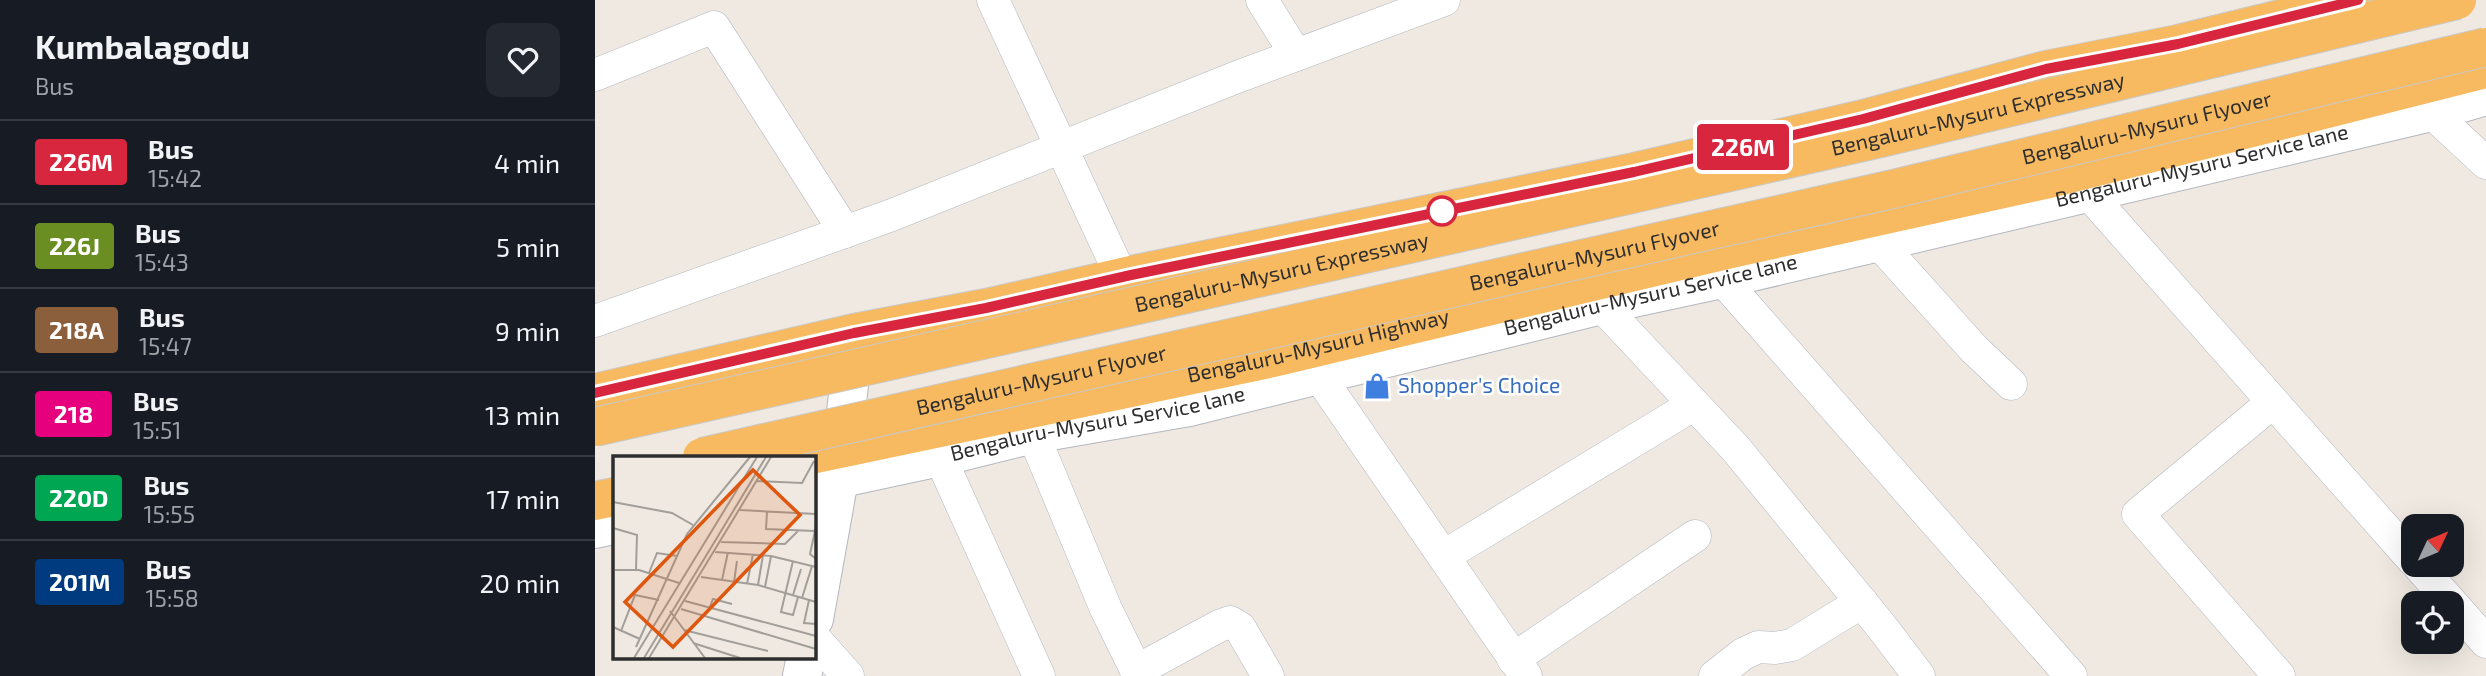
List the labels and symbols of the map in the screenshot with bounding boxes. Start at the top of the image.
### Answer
street label: Bengaluru-Mysuru Expressway [1829,66,2127,160]
street label: Bengaluru-Mysuru Flyover [2019,85,2274,169]
street label: Bengaluru-Mysuru Service lane [2052,118,2350,211]
line badge: 226M [1694,124,1792,170]
unlabelled marker [1427,196,1457,226]
street label: Bengaluru-Mysuru Flyover [1467,214,1722,295]
street label: Bengaluru-Mysuru Expressway [1132,226,1431,316]
street label: Bengaluru-Mysuru Service lane [1501,248,1799,340]
street label: Bengaluru-Mysuru Highway [1185,303,1451,387]
street label: Bengaluru-Mysuru Flyover [914,339,1169,419]
shop icon: Shopper's Choice [1362,371,1392,401]
place label: Shopper's Choice [1398,372,1560,397]
street label: Bengaluru-Mysuru Service lane [947,380,1247,465]
inset map [613,456,815,658]
north arrow [2401,514,2464,578]

